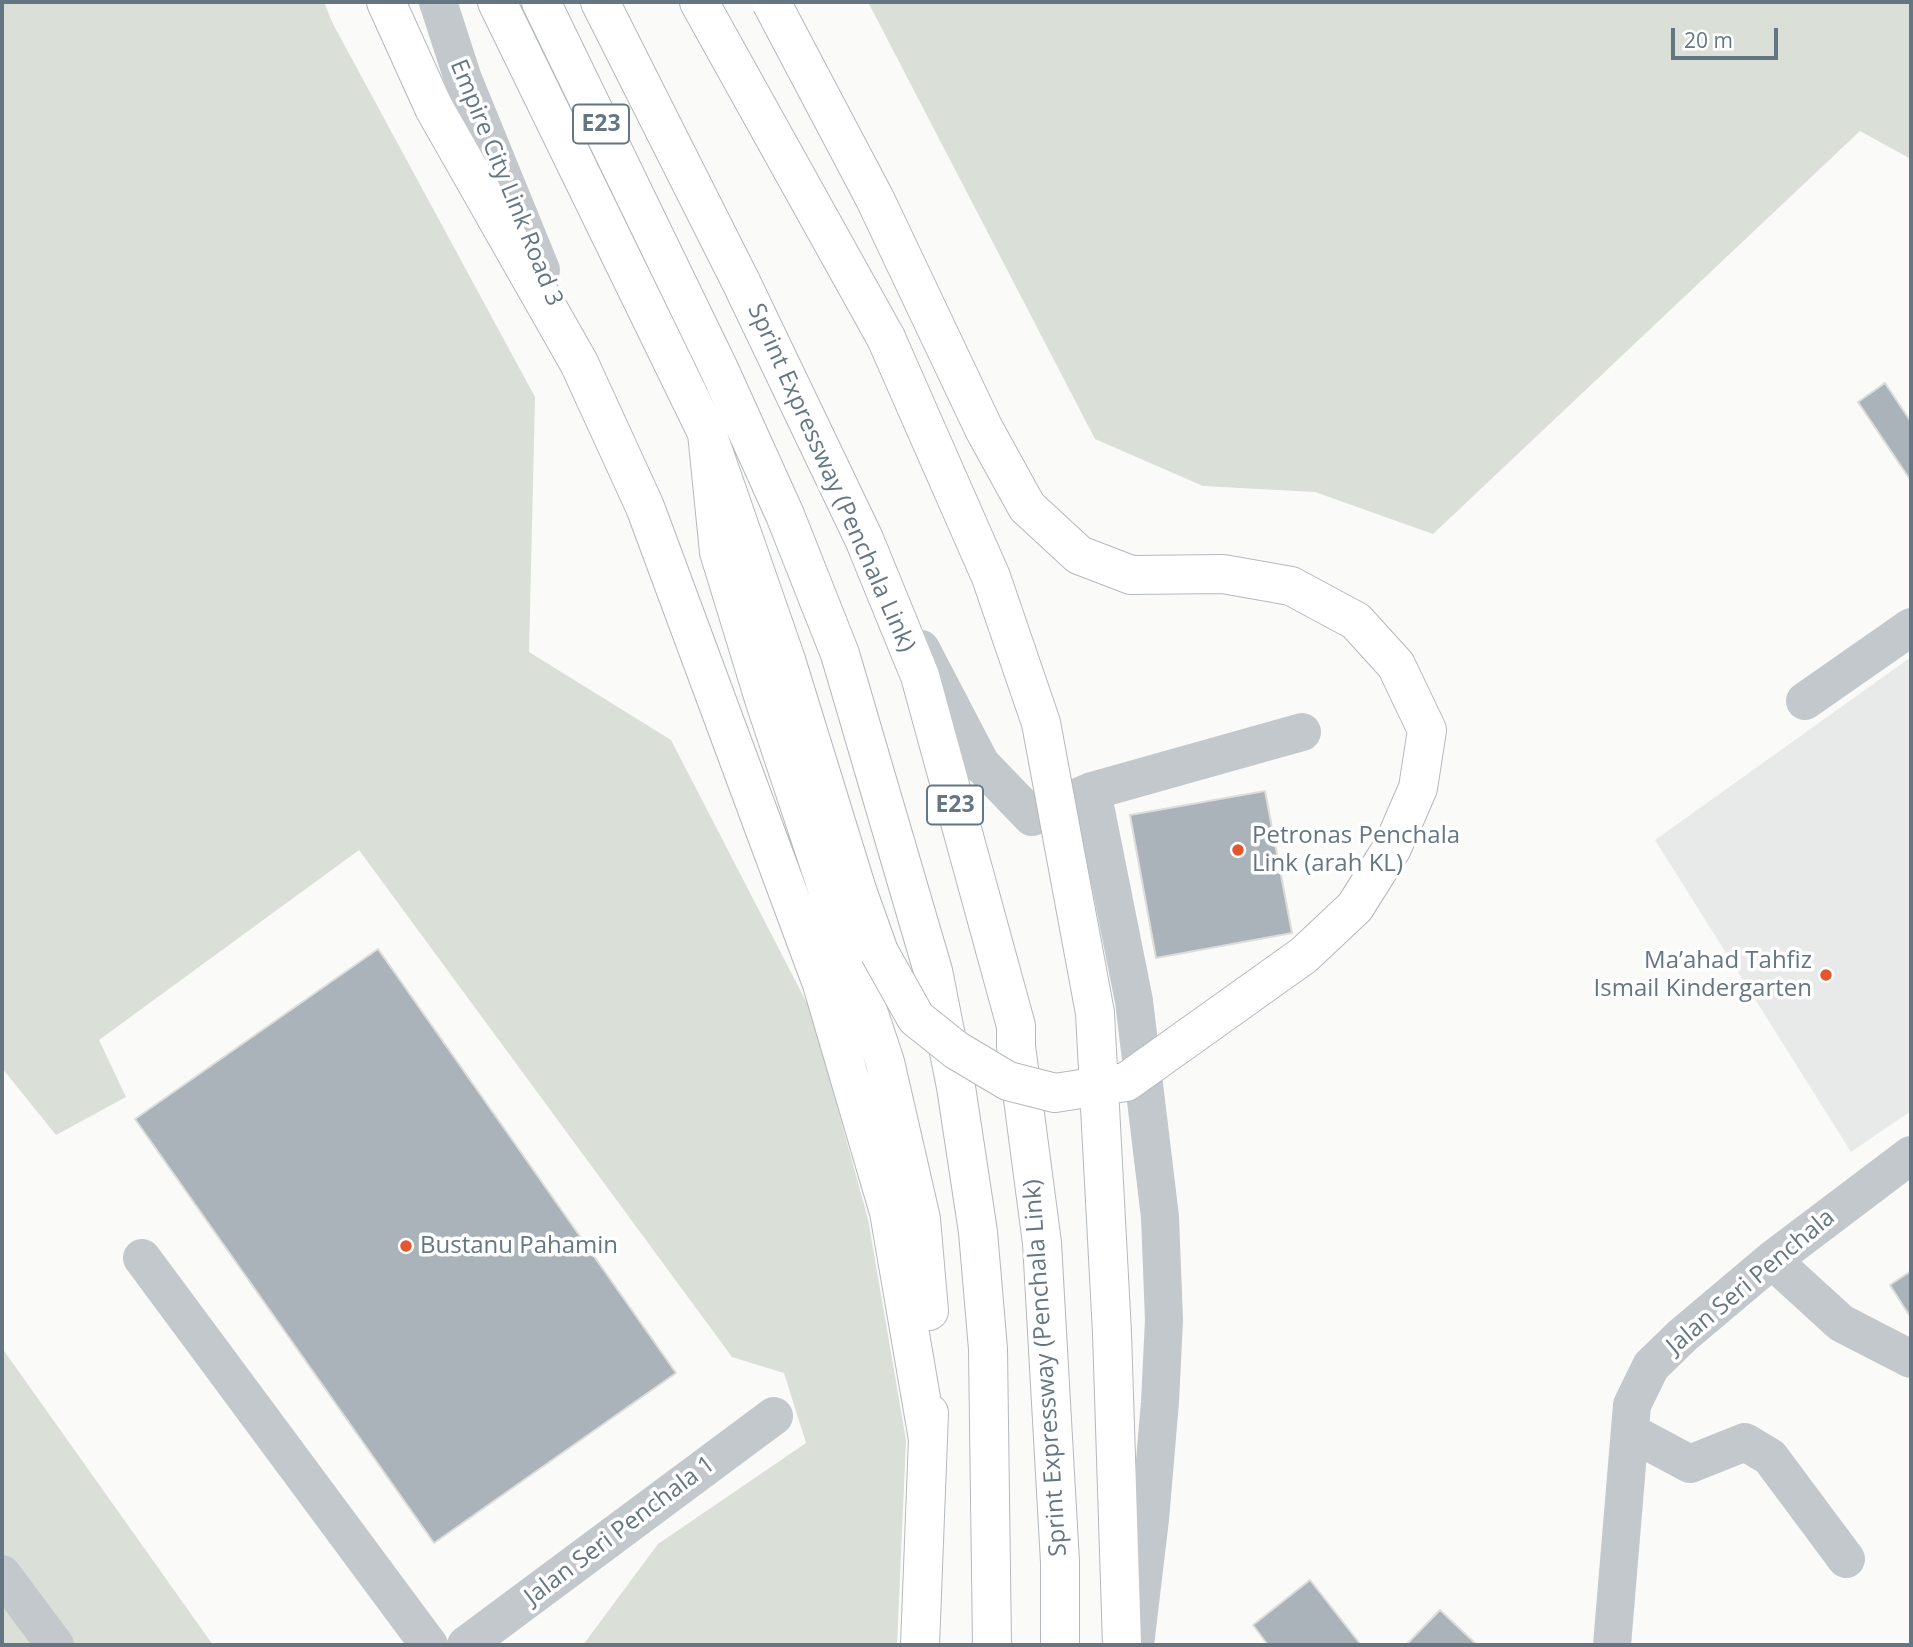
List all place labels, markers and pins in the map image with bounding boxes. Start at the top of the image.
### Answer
place label: Petronas Penchala Link (arah KL) [1252,822,1460,878]
marker: Petronas Penchala Link (arah KL) [1230,842,1246,858]
place label: Ma’ahad Tahfiz Ismail Kindergarten [1594,947,1812,1003]
marker: Ma’ahad Tahfiz Ismail Kindergarten [1818,967,1834,983]
place label: Bustanu Pahamin [420,1232,618,1260]
marker: Bustanu Pahamin [398,1238,414,1254]

